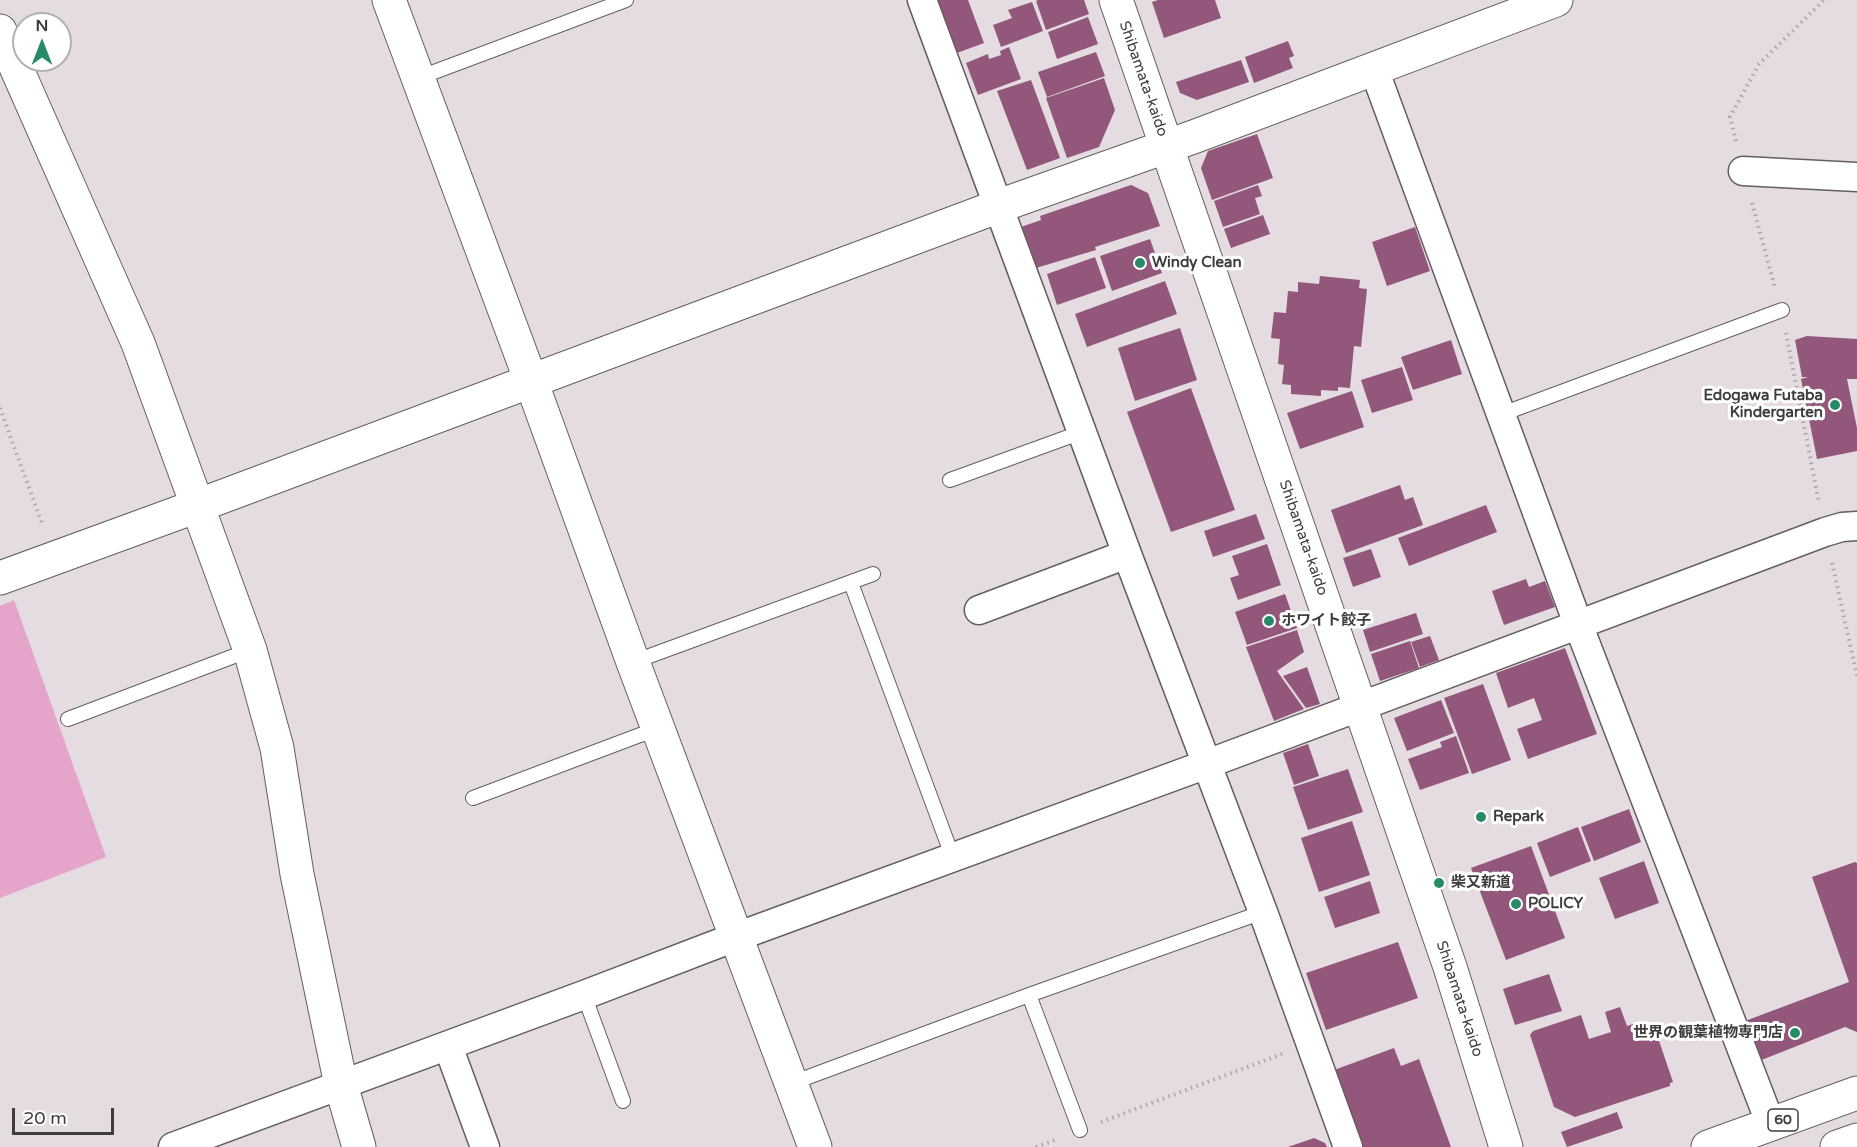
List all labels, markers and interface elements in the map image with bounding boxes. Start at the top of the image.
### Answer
north arrow [12,12,72,72]
text: N [36,16,48,36]
street label: Shibamata-kaido [1115,19,1171,139]
place label: Windy Clean [1152,254,1242,272]
marker: Windy Clean [1133,256,1147,270]
place label: Edogawa Futaba Kindergarten [1703,387,1823,422]
marker: Edogawa Futaba Kindergarten [1828,398,1842,412]
street label: Shibamata-kaido [1275,478,1331,598]
place label: ホワイト餃子 [1281,612,1371,630]
marker: ホワイト餃子 [1262,614,1276,628]
place label: Repark [1493,808,1544,826]
marker: Repark [1474,810,1488,824]
place label: 柴又新道 [1451,874,1511,892]
marker: 柴又新道 [1432,876,1446,890]
place label: POLICY [1528,895,1583,913]
marker: POLICY [1509,897,1523,911]
street label: Shibamata-kaido [1432,939,1486,1059]
place label: 世界の観葉植物専門店 [1633,1024,1783,1042]
marker: 世界の観葉植物専門店 [1788,1026,1802,1040]
scale bar [15,1096,117,1134]
text: 20 m [23,1107,67,1129]
road number: 60 [1768,1109,1798,1131]

